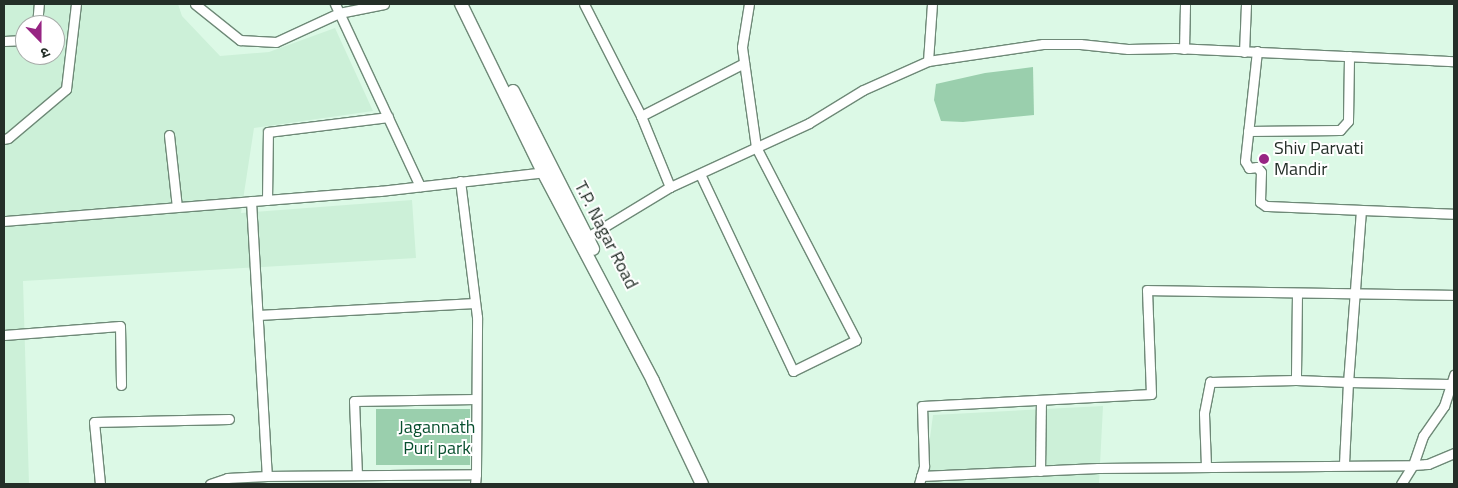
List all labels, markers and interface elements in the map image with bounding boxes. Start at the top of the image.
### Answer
north arrow [15,15,65,65]
text: उ [38,42,53,65]
place label: Shiv Parvati Mandir [1274,138,1364,180]
marker: Shiv Parvati Mandir [1258,153,1270,165]
street label: T.P. Nagar Road [570,178,642,292]
park label: Jagannath Puri park [399,417,475,459]

